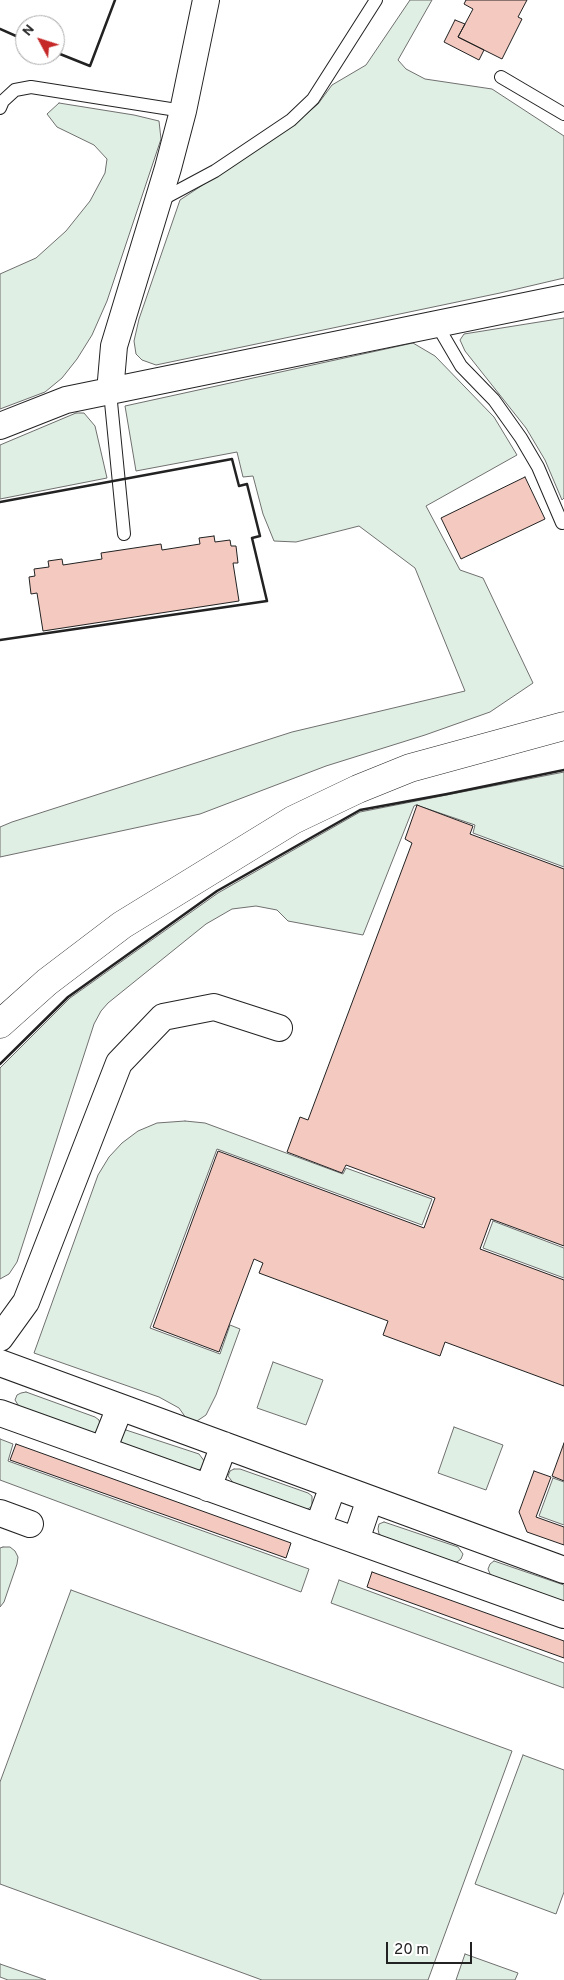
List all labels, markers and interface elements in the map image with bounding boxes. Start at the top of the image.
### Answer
north arrow [15,15,65,65]
text: N [19,21,39,40]
scale bar [389,1932,475,1964]
text: 20 m [394,1941,429,1960]

